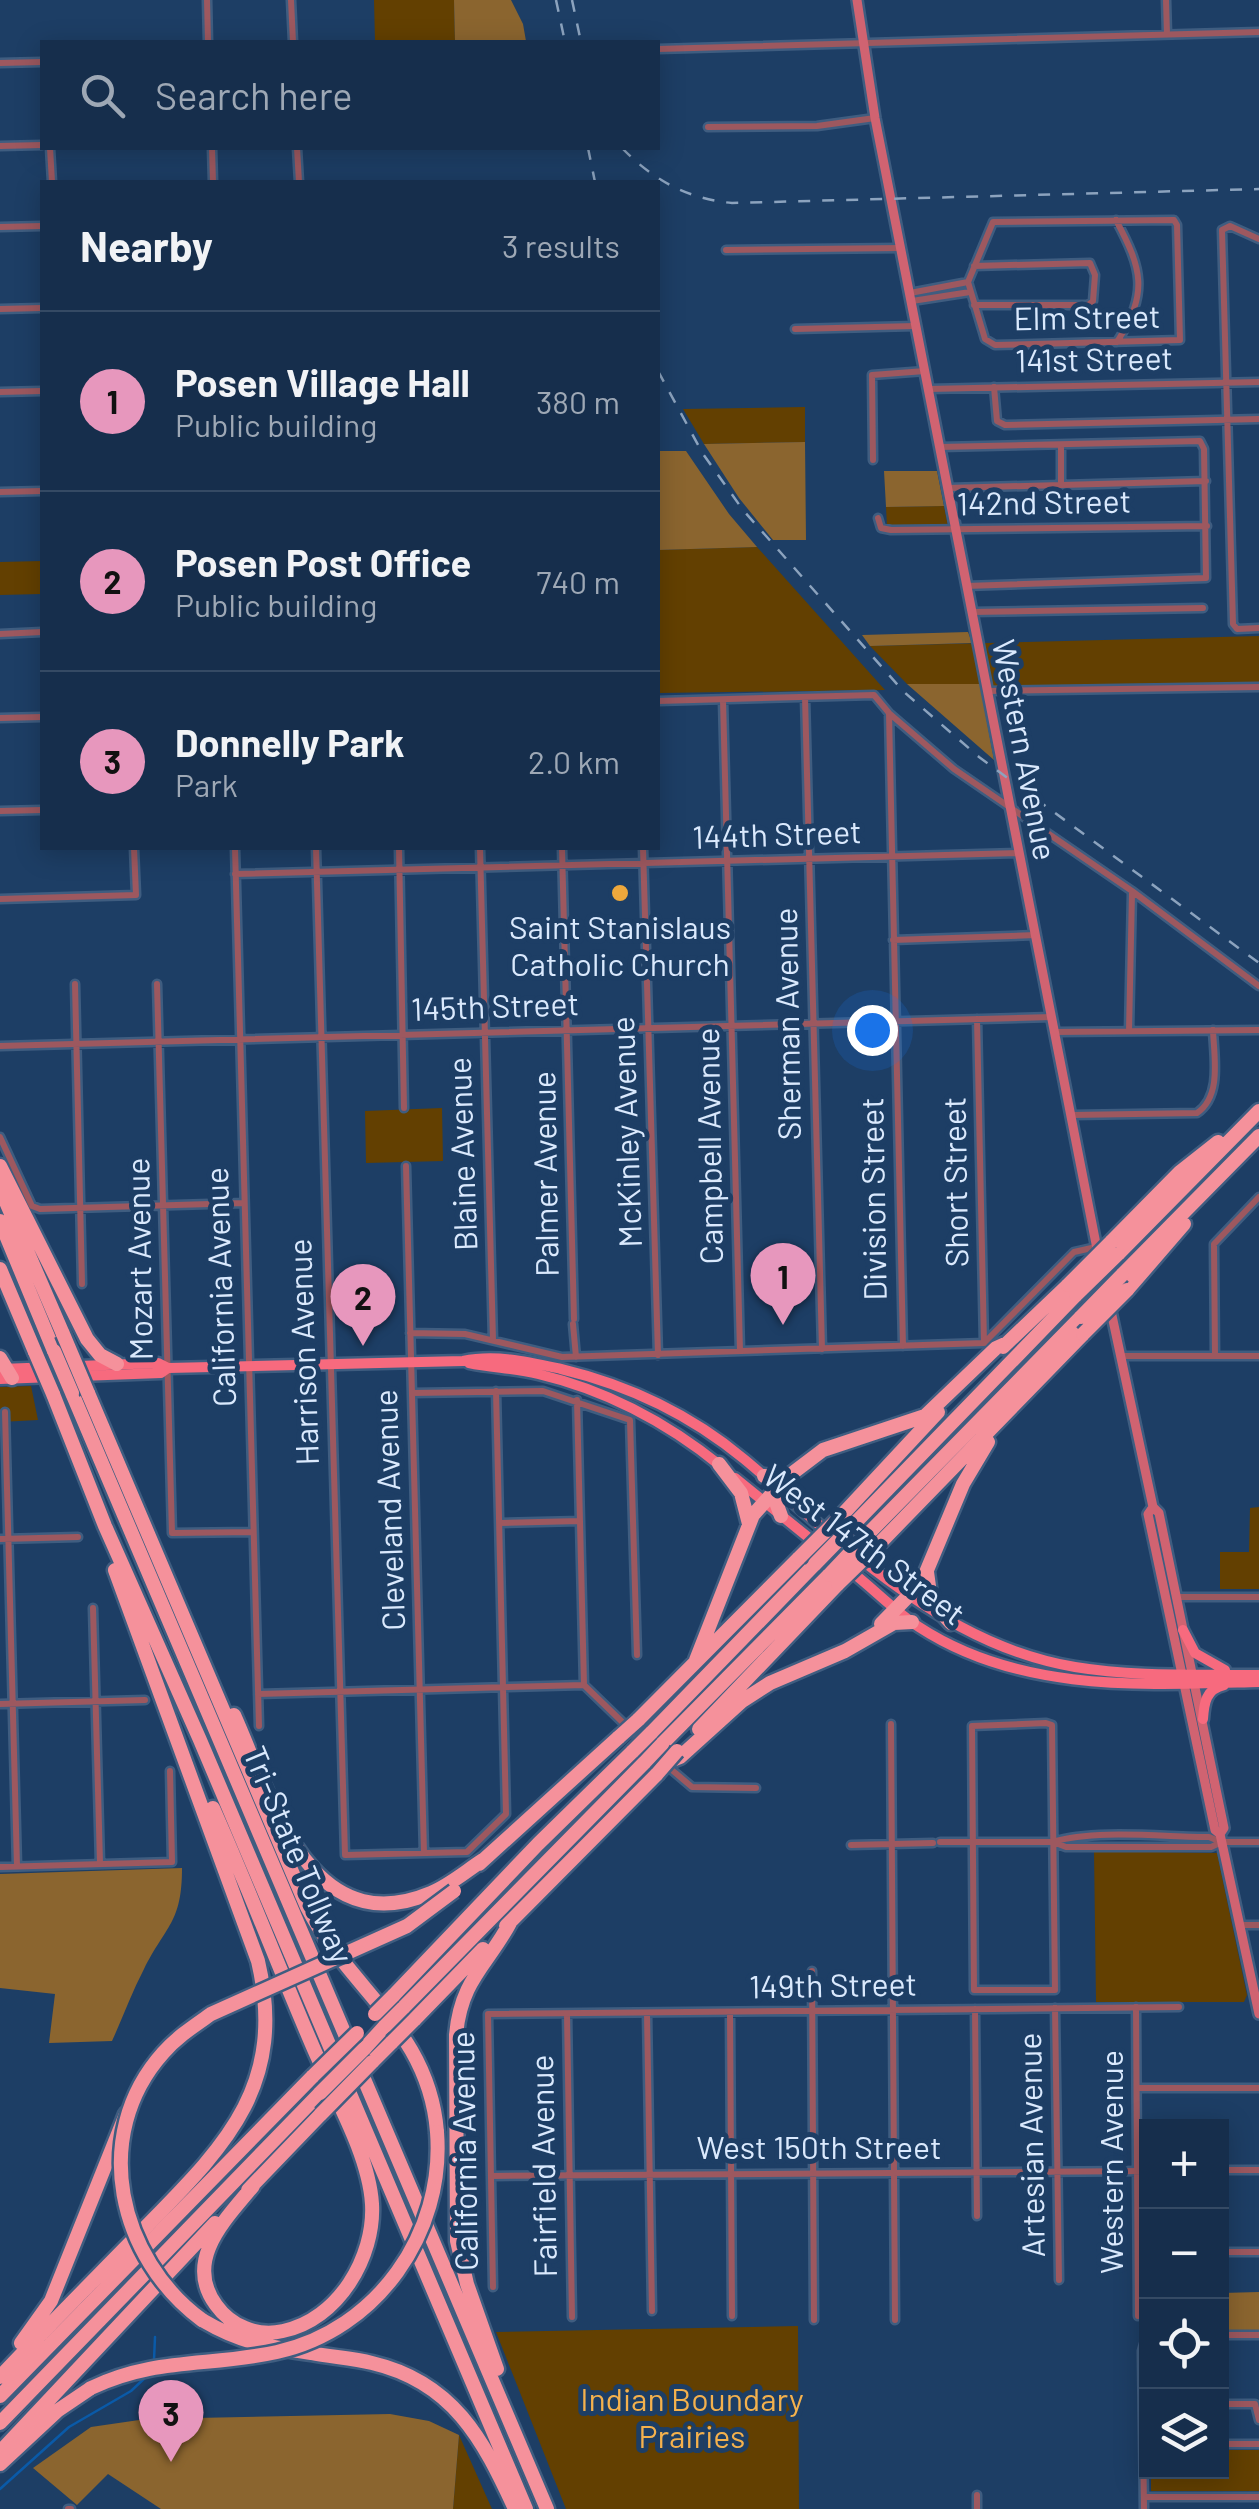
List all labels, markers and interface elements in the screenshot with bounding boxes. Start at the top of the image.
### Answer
search box [40,40,660,150]
icon: search [75,68,130,123]
text: Search here [155,72,353,118]
text: Nearby [80,220,213,270]
text: 3 results [502,226,620,264]
street label: Elm Street [1013,296,1161,336]
street label: 141st Street [1015,338,1173,378]
text: Posen Village Hall [175,359,470,405]
text: 1 [107,382,118,420]
text: 380 m [536,382,620,420]
text: Public building [175,405,377,443]
street label: 142nd Street [957,480,1131,522]
text: Posen Post Office [175,539,471,585]
text: 2 [104,562,121,600]
text: 740 m [536,562,620,600]
text: Public building [175,585,377,623]
street label: Western Avenue [986,636,1066,863]
text: Donnelly Park [175,719,404,765]
text: 3 [104,742,121,780]
text: 2.0 km [528,742,620,780]
text: Park [175,765,238,803]
street label: 144th Street [692,811,862,855]
marker: Saint Stanislaus Catholic Church [609,882,631,904]
place label: Saint Stanislaus Catholic Church [509,907,731,982]
street label: Sherman Avenue [765,907,807,1141]
street label: 145th Street [410,983,580,1027]
your location [847,1005,898,1056]
street label: McKinley Avenue [602,1016,648,1248]
street label: Campbell Avenue [687,1027,729,1265]
street label: Blaine Avenue [439,1056,483,1252]
street label: Palmer Avenue [523,1071,565,1277]
street label: Short Street [934,1096,974,1268]
street label: Division Street [851,1097,893,1301]
street label: Mozart Avenue [117,1157,159,1361]
street label: California Avenue [196,1167,242,1408]
street label: Harrison Avenue [279,1238,325,1466]
pin: 1 [750,1242,816,1325]
pin: 2 [330,1264,396,1346]
street label: Cleveland Avenue [365,1389,411,1631]
street label: West 147th Street [757,1455,973,1632]
street label: Tri-State Tollway [237,1740,363,1969]
street label: 149th Street [749,1964,917,2004]
street label: California Avenue [442,2031,484,2271]
street label: Artesian Avenue [1009,2032,1051,2258]
street label: Western Avenue [1091,2050,1129,2274]
street label: Fairfield Avenue [521,2054,563,2278]
map controls [1139,2119,1229,2479]
button: + [1139,2119,1229,2209]
street label: West 150th Street [696,2127,942,2165]
button: − [1139,2209,1229,2299]
button: locate [1139,2299,1229,2389]
park label: Indian Boundary Prairies [580,2379,804,2454]
pin: 3 [138,2380,204,2462]
button: layers [1139,2389,1229,2479]

